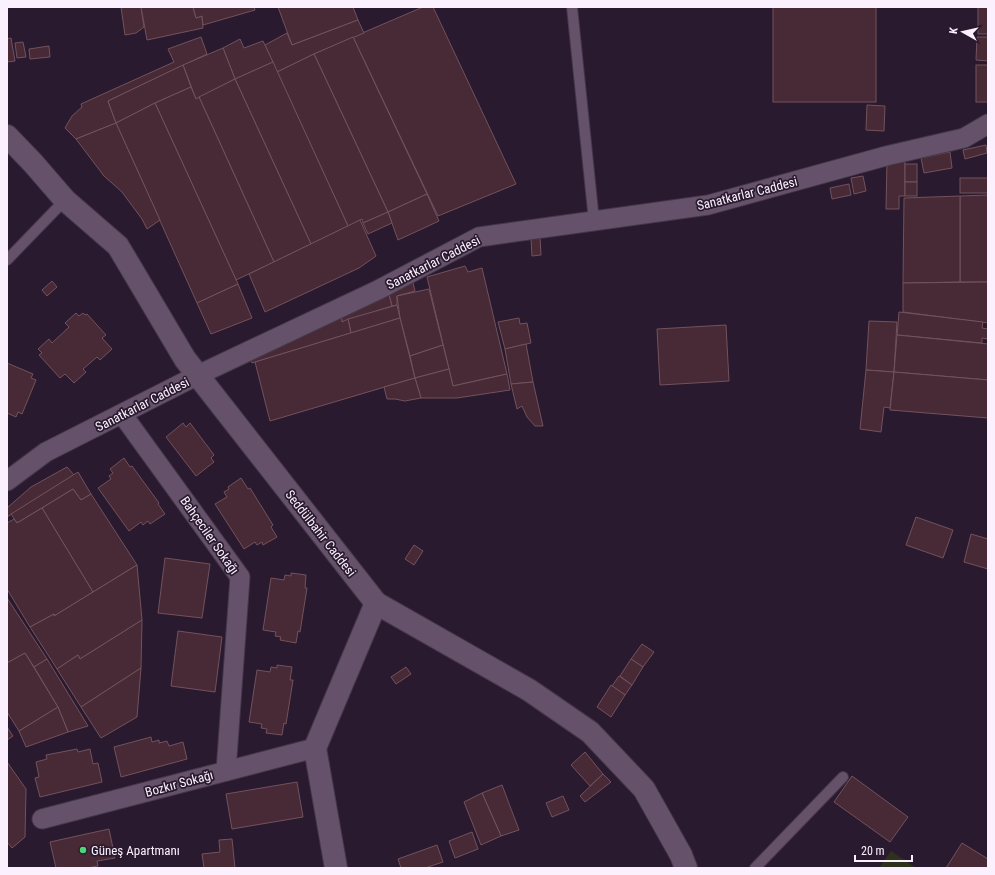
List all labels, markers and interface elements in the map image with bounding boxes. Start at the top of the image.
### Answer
north arrow [943,12,983,52]
text: K [947,26,961,35]
street label: Sanatkarlar Caddesi [695,174,799,213]
street label: Sanatkarlar Caddesi [384,232,483,293]
street label: Sanatkarlar Caddesi [93,374,192,435]
street label: Seddülbahir Caddesi [282,487,359,579]
street label: Bahçeciler Sokağı [177,493,242,577]
street label: Bozkır Sokağı [143,767,215,800]
scale bar [855,837,912,863]
place label: Güneş Apartmanı [91,843,180,858]
text: 20 m [861,844,885,858]
marker: Güneş Apartmanı [78,845,88,855]

